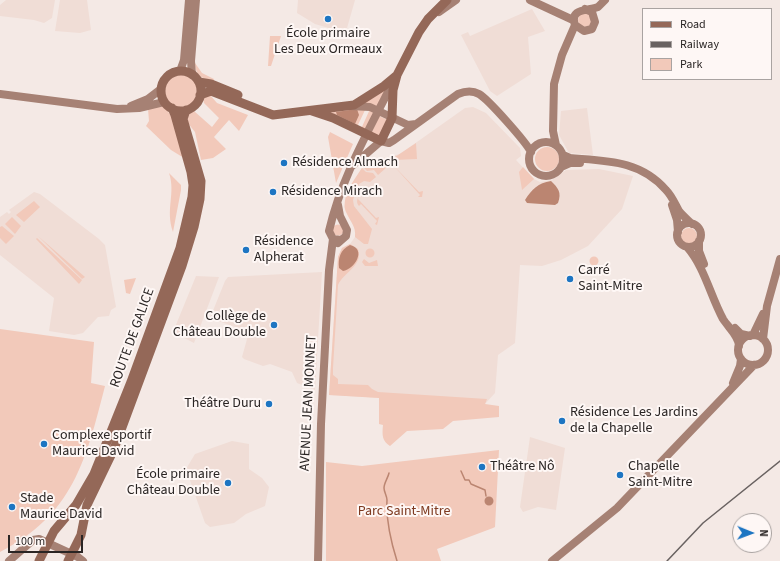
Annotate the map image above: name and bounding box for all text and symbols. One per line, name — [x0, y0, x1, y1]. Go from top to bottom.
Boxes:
legend — [642, 8, 772, 80]
marker: École primaire Les Deux Ormeaux — [323, 14, 333, 24]
text: Road — [680, 16, 706, 33]
place label: École primaire Les Deux Ormeaux — [274, 26, 382, 58]
text: Railway — [680, 36, 719, 53]
text: Park — [680, 56, 702, 73]
place label: Résidence Almach — [292, 155, 398, 171]
marker: Résidence Almach — [279, 158, 289, 168]
place label: Résidence Mirach — [281, 184, 382, 200]
marker: Résidence Mirach — [268, 187, 278, 197]
place label: Résidence Alpherat — [254, 234, 313, 266]
marker: Résidence Alpherat — [241, 245, 251, 255]
place label: Carré Saint-Mitre — [578, 263, 642, 296]
marker: Carré Saint-Mitre — [565, 274, 575, 284]
street label: ROUTE DE GALICE — [107, 286, 159, 390]
place label: Collège de Château Double — [173, 309, 266, 342]
marker: Collège de Château Double — [269, 320, 279, 330]
street label: AVENUE JEAN MONNET — [297, 335, 321, 471]
place label: Théâtre Duru — [184, 396, 261, 412]
marker: Théâtre Duru — [264, 399, 274, 409]
place label: Résidence Les Jardins de la Chapelle — [570, 405, 698, 438]
marker: Résidence Les Jardins de la Chapelle — [557, 416, 567, 426]
place label: Complexe sportif Maurice David — [52, 428, 151, 460]
marker: Complexe sportif Maurice David — [39, 439, 49, 449]
place label: Théâtre Nô — [490, 459, 555, 475]
place label: Chapelle Saint-Mitre — [628, 459, 692, 492]
marker: Théâtre Nô — [477, 462, 487, 472]
place label: École primaire Château Double — [127, 467, 220, 500]
marker: Chapelle Saint-Mitre — [615, 470, 625, 480]
marker: École primaire Château Double — [223, 478, 233, 488]
place label: Stade Maurice David — [20, 491, 102, 524]
marker: Stade Maurice David — [7, 502, 17, 512]
park label: Parc Saint-Mitre — [358, 504, 450, 520]
north arrow — [732, 513, 772, 553]
scale bar — [10, 527, 85, 553]
text: N — [756, 529, 771, 537]
text: 100 m — [15, 533, 45, 550]

